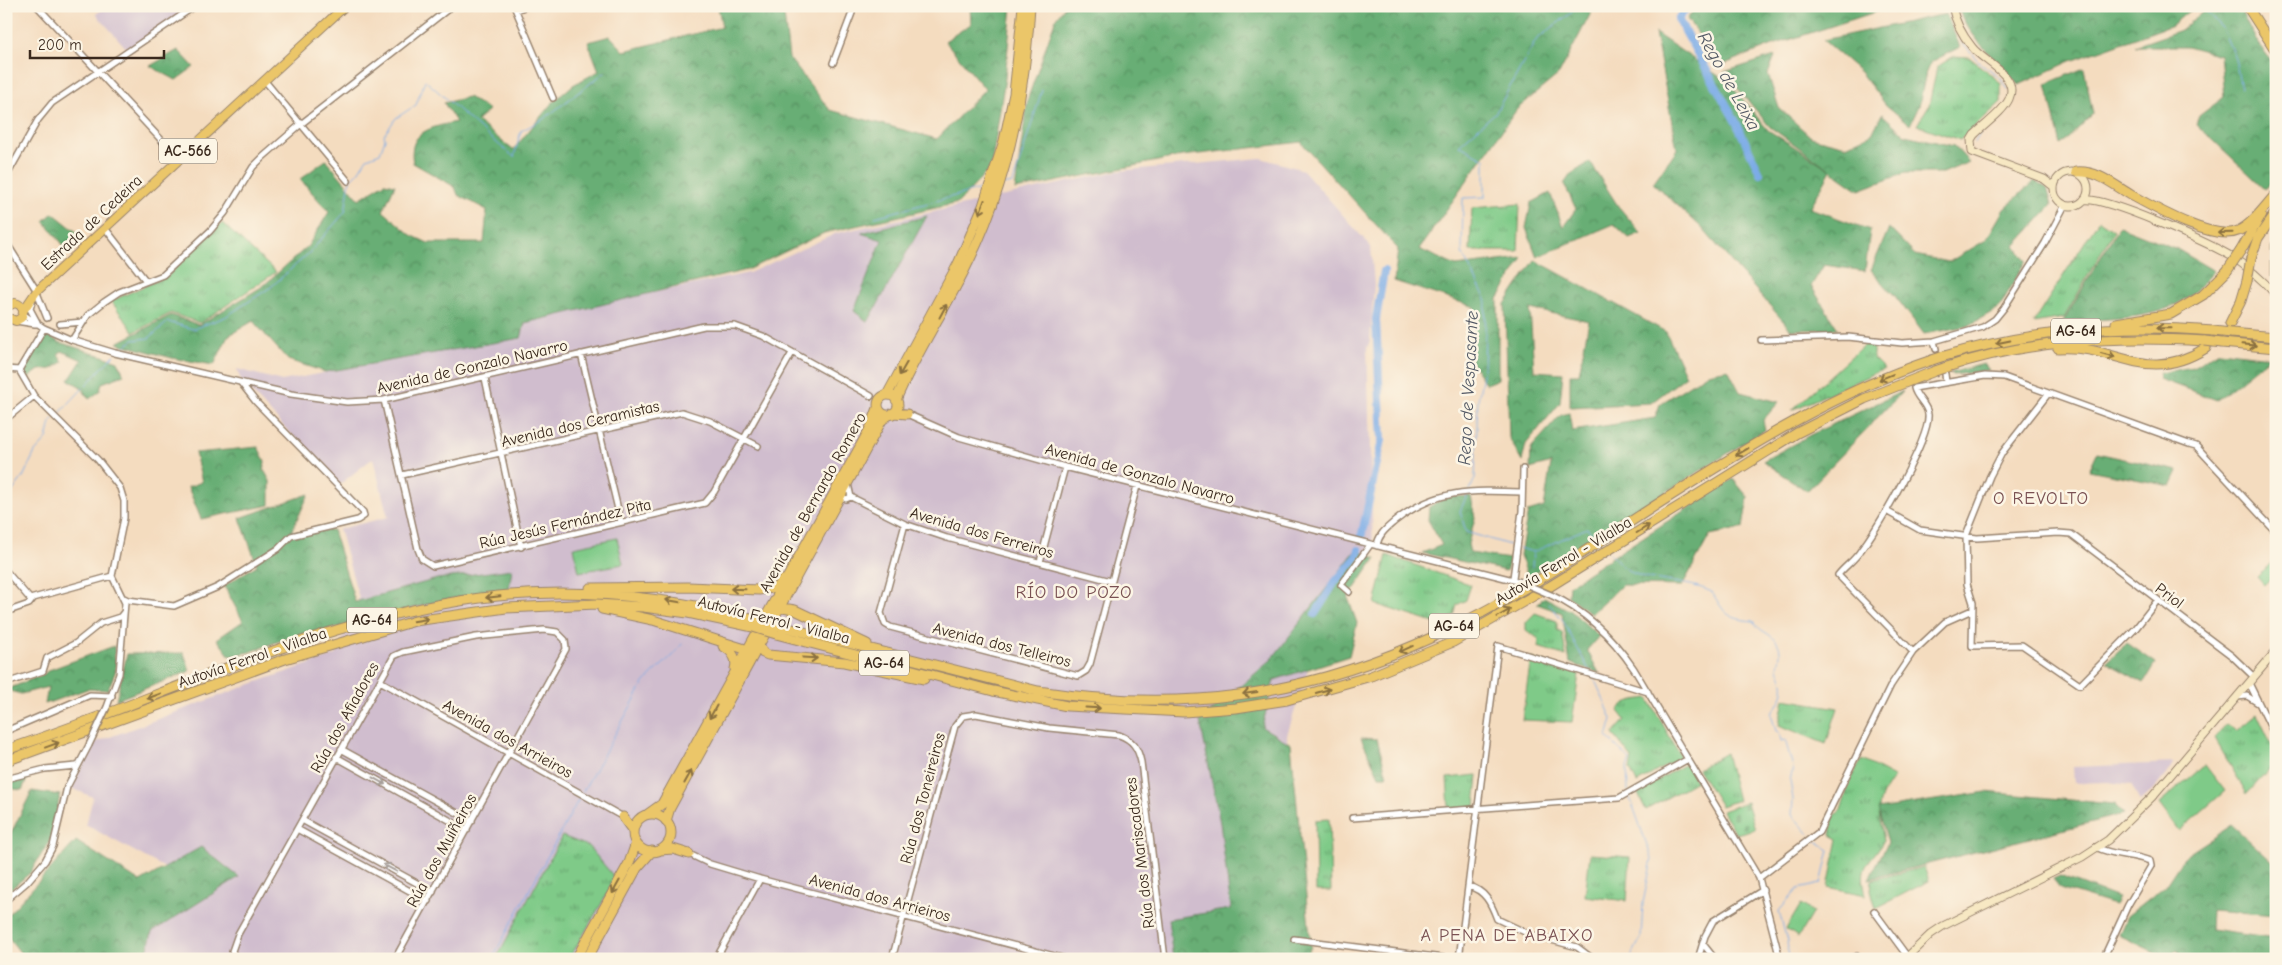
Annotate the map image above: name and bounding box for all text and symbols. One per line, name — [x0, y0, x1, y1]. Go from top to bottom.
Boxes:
scale bar — [30, 28, 164, 60]
water label: Rego de Leixa — [1693, 29, 1764, 134]
text: 200 m — [38, 36, 82, 54]
road number: AC-566 — [159, 138, 217, 164]
street label: Estrada de Cedeira — [37, 171, 146, 274]
one-way arrow — [977, 199, 986, 215]
one-way arrow — [2218, 228, 2234, 238]
one-way arrow — [938, 303, 948, 318]
water label: Rego de Vespasante — [1454, 310, 1483, 466]
road number: AG-64 — [2051, 318, 2101, 344]
one-way arrow — [2157, 323, 2173, 332]
street label: Avenida de Gonzalo Navarro — [375, 336, 569, 398]
one-way arrow — [1995, 337, 2011, 347]
one-way arrow — [2241, 340, 2257, 350]
one-way arrow — [2099, 351, 2115, 361]
one-way arrow — [897, 361, 907, 375]
one-way arrow — [1879, 372, 1894, 382]
street label: Avenida dos Ceramistas — [499, 397, 661, 451]
street label: Avenida de Bernardo Romero — [756, 409, 870, 596]
street label: Avenida de Gonzalo Navarro — [1043, 440, 1236, 508]
one-way arrow — [1735, 447, 1749, 457]
district label: O REVOLTO — [1993, 488, 2089, 509]
street label: Rúa Jesús Fernández Pita — [478, 495, 653, 553]
street label: Avenida dos Ferreiros — [908, 504, 1056, 562]
street label: Autovía Ferrol - Vilalba — [1492, 513, 1635, 609]
one-way arrow — [1636, 524, 1650, 534]
street label: Priol — [2152, 579, 2187, 612]
district label: RÍO DO POZO — [1015, 581, 1133, 603]
one-way arrow — [730, 584, 746, 593]
one-way arrow — [486, 592, 502, 602]
street label: Autovía Ferrol - Vilalba — [696, 592, 852, 648]
one-way arrow — [665, 596, 681, 606]
road number: AG-64 — [347, 608, 397, 632]
one-way arrow — [1496, 608, 1511, 618]
road number: AG-64 — [1429, 614, 1479, 638]
one-way arrow — [413, 615, 429, 625]
street label: Avenida dos Telleiros — [931, 619, 1073, 671]
street label: Autovía Ferrol - Vilalba — [176, 624, 329, 692]
one-way arrow — [1399, 644, 1414, 654]
road number: AG-64 — [859, 650, 909, 676]
one-way arrow — [801, 654, 817, 663]
street label: Rúa dos Afiadores — [307, 659, 383, 776]
one-way arrow — [1315, 685, 1331, 695]
one-way arrow — [1243, 689, 1259, 699]
one-way arrow — [147, 692, 162, 701]
street label: Avenida dos Arrieiros — [440, 696, 576, 782]
one-way arrow — [708, 704, 718, 719]
one-way arrow — [1084, 704, 1100, 713]
street label: Rúa dos Toneireiros — [897, 731, 949, 866]
one-way arrow — [44, 740, 59, 749]
one-way arrow — [683, 770, 693, 785]
one-way arrow — [371, 776, 386, 786]
street label: Rúa dos Mariscadores — [1122, 776, 1158, 929]
street label: Rúa dos Muiñeiros — [403, 790, 481, 910]
one-way arrow — [383, 863, 398, 873]
street label: Avenida dos Arrieiros — [807, 870, 953, 926]
one-way arrow — [611, 879, 620, 894]
district label: A PENA DE ABAIXO — [1421, 925, 1593, 946]

